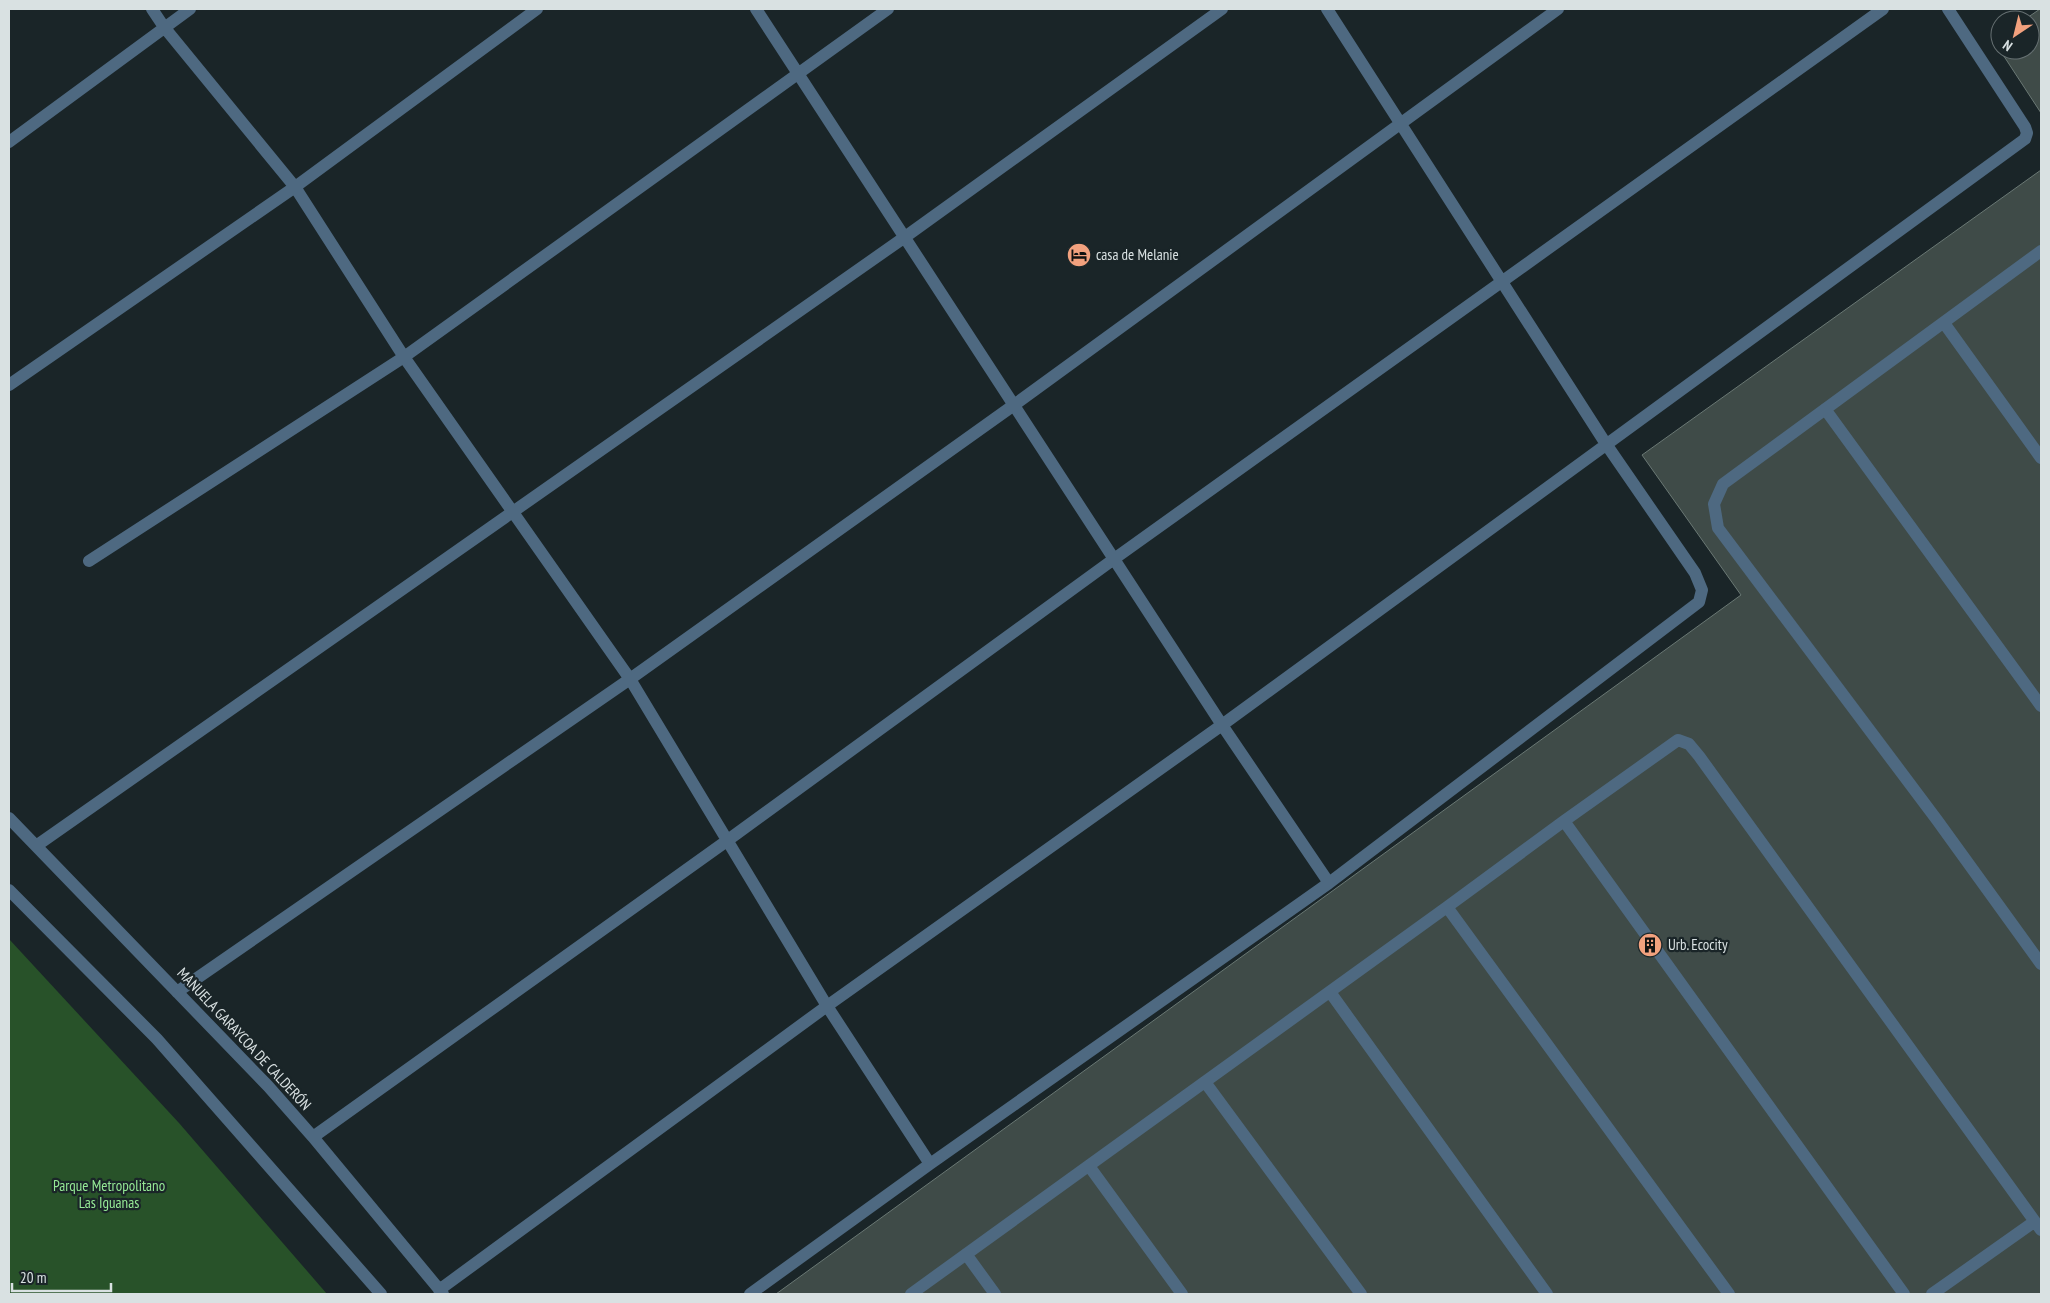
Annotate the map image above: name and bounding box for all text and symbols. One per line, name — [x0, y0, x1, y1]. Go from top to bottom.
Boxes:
north arrow — [1990, 10, 2040, 60]
text: N — [1999, 36, 2016, 55]
hotel icon: casa de Melanie — [1066, 242, 1092, 268]
place label: casa de Melanie — [1096, 245, 1179, 264]
building icon: Urb. Ecocity — [1637, 932, 1663, 958]
place label: Urb. Ecocity — [1668, 935, 1728, 954]
street label: MANUELA GARAYCOA DE CALDERÓN — [173, 963, 315, 1114]
park label: Parque Metropolitano Las Iguanas — [53, 1176, 165, 1212]
scale bar — [12, 1260, 111, 1292]
text: 20 m — [20, 1268, 46, 1287]

